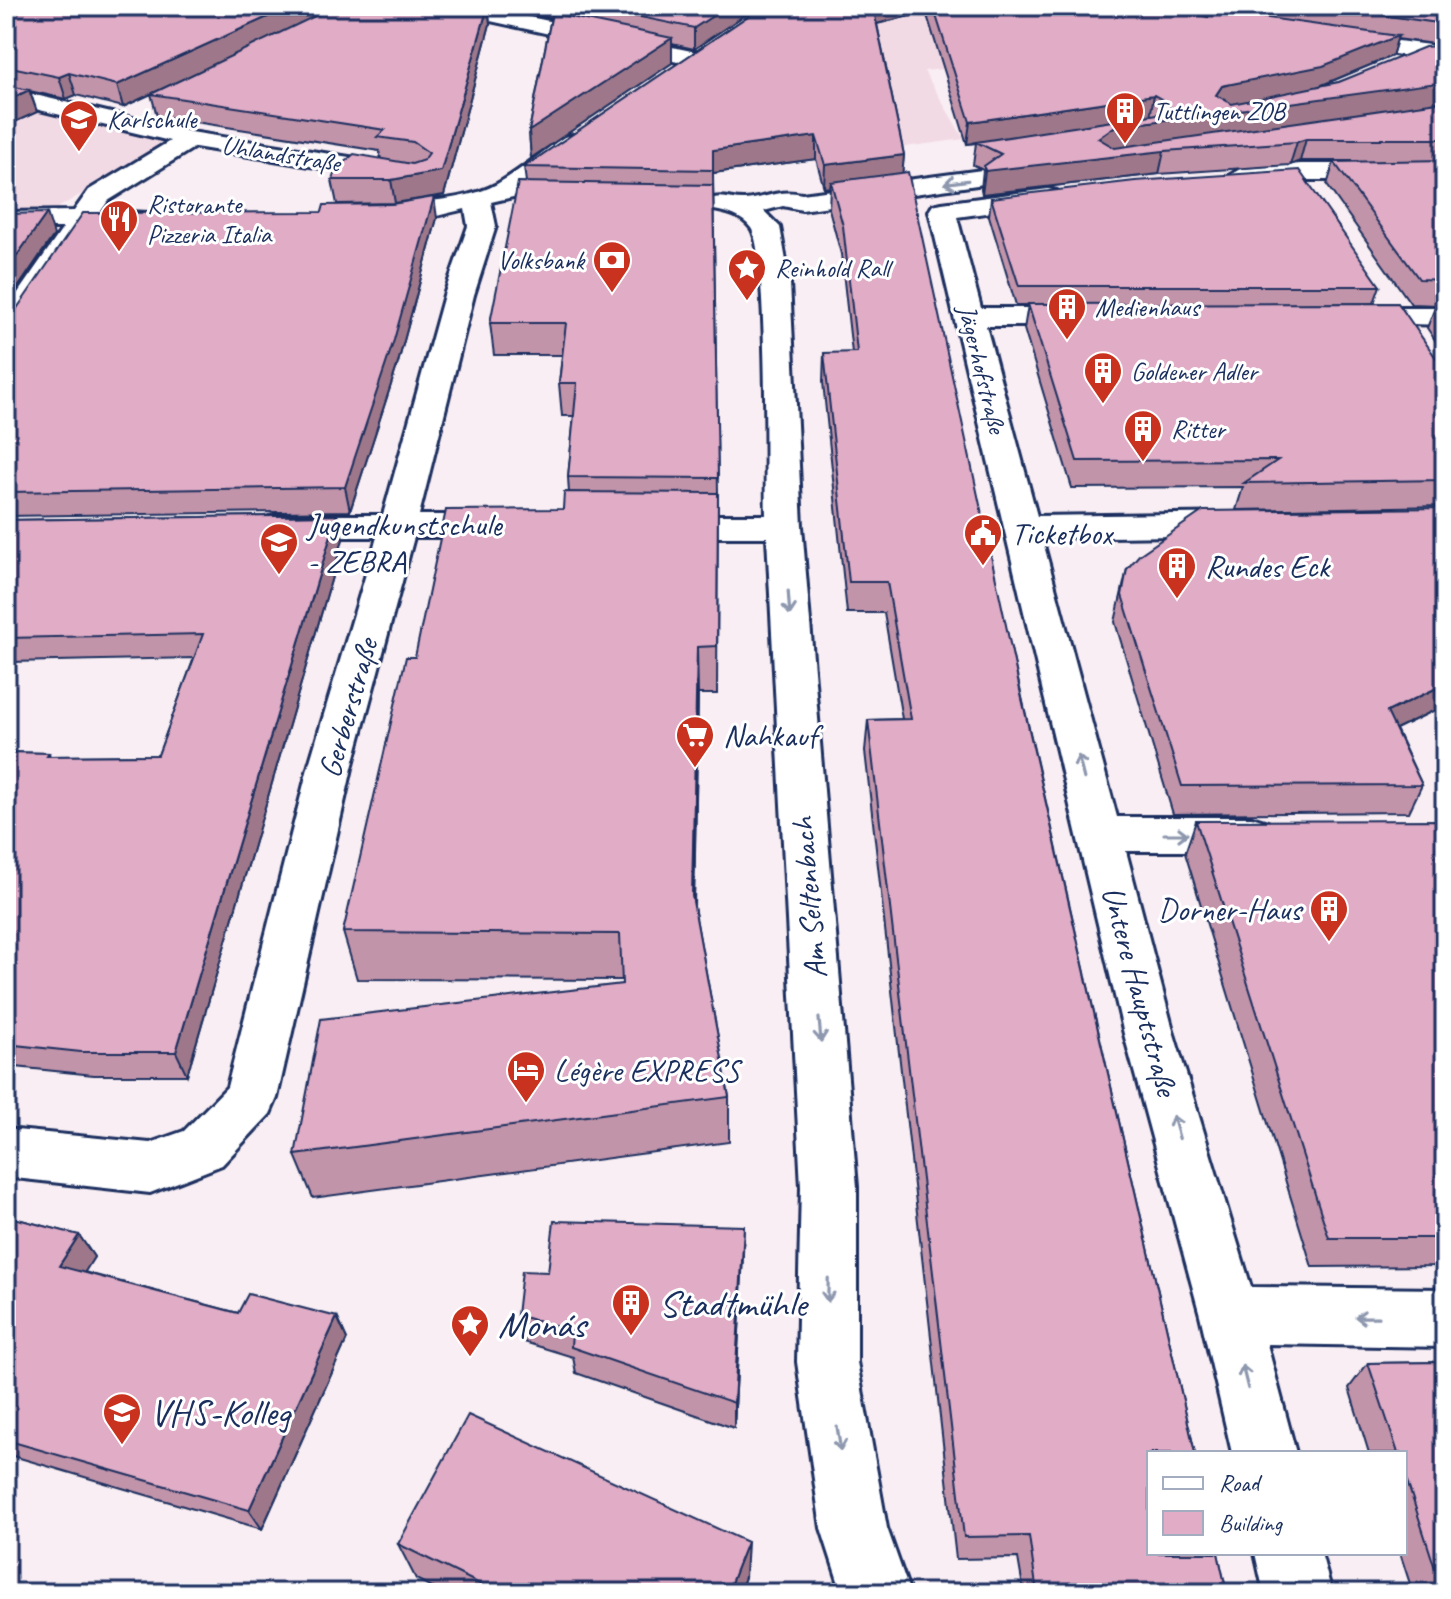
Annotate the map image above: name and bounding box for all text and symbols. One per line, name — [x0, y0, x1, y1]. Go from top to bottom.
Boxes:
building icon: Tuttlingen ZOB — [1104, 90, 1146, 145]
place label: Tuttlingen ZOB — [1153, 95, 1287, 128]
school or university icon: Karlschule — [58, 98, 100, 153]
place label: Karlschule — [107, 103, 198, 136]
street label: Uhlandstraße — [220, 128, 345, 180]
one-way arrow — [944, 175, 969, 190]
place label: Ristorante Pizzeria Italia — [147, 188, 273, 251]
restaurant icon: Ristorante Pizzeria Italia — [98, 198, 140, 253]
bank icon: Volksbank — [591, 239, 633, 294]
place label: Volksbank — [497, 244, 586, 277]
place icon: Reinhold Rall — [726, 247, 768, 302]
place label: Reinhold Rall — [775, 252, 894, 285]
building icon: Medienhaus — [1046, 286, 1088, 341]
place label: Medienhaus — [1095, 291, 1201, 324]
street label: Jägerhofstraße — [950, 299, 1014, 439]
building icon: Goldener Adler — [1082, 350, 1124, 405]
place label: Goldener Adler — [1131, 355, 1260, 388]
building icon: Ritter — [1122, 408, 1164, 463]
place label: Ritter — [1171, 413, 1227, 446]
place label: Jugendkunstschule - ZEBRA — [305, 504, 504, 582]
public building icon: Ticketbox — [962, 512, 1004, 567]
place label: Ticketbox — [1011, 513, 1115, 554]
school or university icon: Jugendkunstschule - ZEBRA — [258, 521, 300, 576]
building icon: Rundes Eck — [1156, 545, 1198, 600]
place label: Rundes Eck — [1205, 546, 1331, 587]
one-way arrow — [782, 589, 797, 616]
street label: Gerberstraße — [309, 631, 388, 782]
supermarket icon: Nahkauf — [674, 714, 716, 769]
place label: Nahkauf — [723, 715, 824, 756]
one-way arrow — [1073, 755, 1088, 780]
street label: Am Seltenbach — [781, 814, 836, 980]
one-way arrow — [1162, 826, 1189, 842]
street label: Untere Hauptstraße — [1092, 882, 1188, 1103]
building icon: Dorner-Haus — [1308, 888, 1350, 943]
place label: Dorner-Haus — [1158, 889, 1304, 930]
one-way arrow — [813, 1016, 828, 1043]
hotel icon: Légère EXPRESS — [505, 1049, 547, 1104]
place label: Légère EXPRESS — [554, 1050, 744, 1091]
one-way arrow — [1168, 1114, 1183, 1140]
one-way arrow — [820, 1276, 835, 1303]
place label: Stadtmühle — [659, 1280, 809, 1327]
building icon: Stadtmühle — [610, 1282, 652, 1337]
place label: Monás — [498, 1301, 589, 1348]
place icon: Monás — [449, 1303, 491, 1358]
one-way arrow — [1354, 1309, 1381, 1325]
one-way arrow — [1237, 1365, 1252, 1391]
place label: VHS-Kolleg — [150, 1389, 293, 1436]
school or university icon: VHS-Kolleg — [101, 1391, 143, 1446]
one-way arrow — [833, 1426, 848, 1451]
legend — [1147, 1451, 1407, 1555]
text: Road — [1219, 1468, 1263, 1498]
text: Building — [1219, 1508, 1284, 1538]

